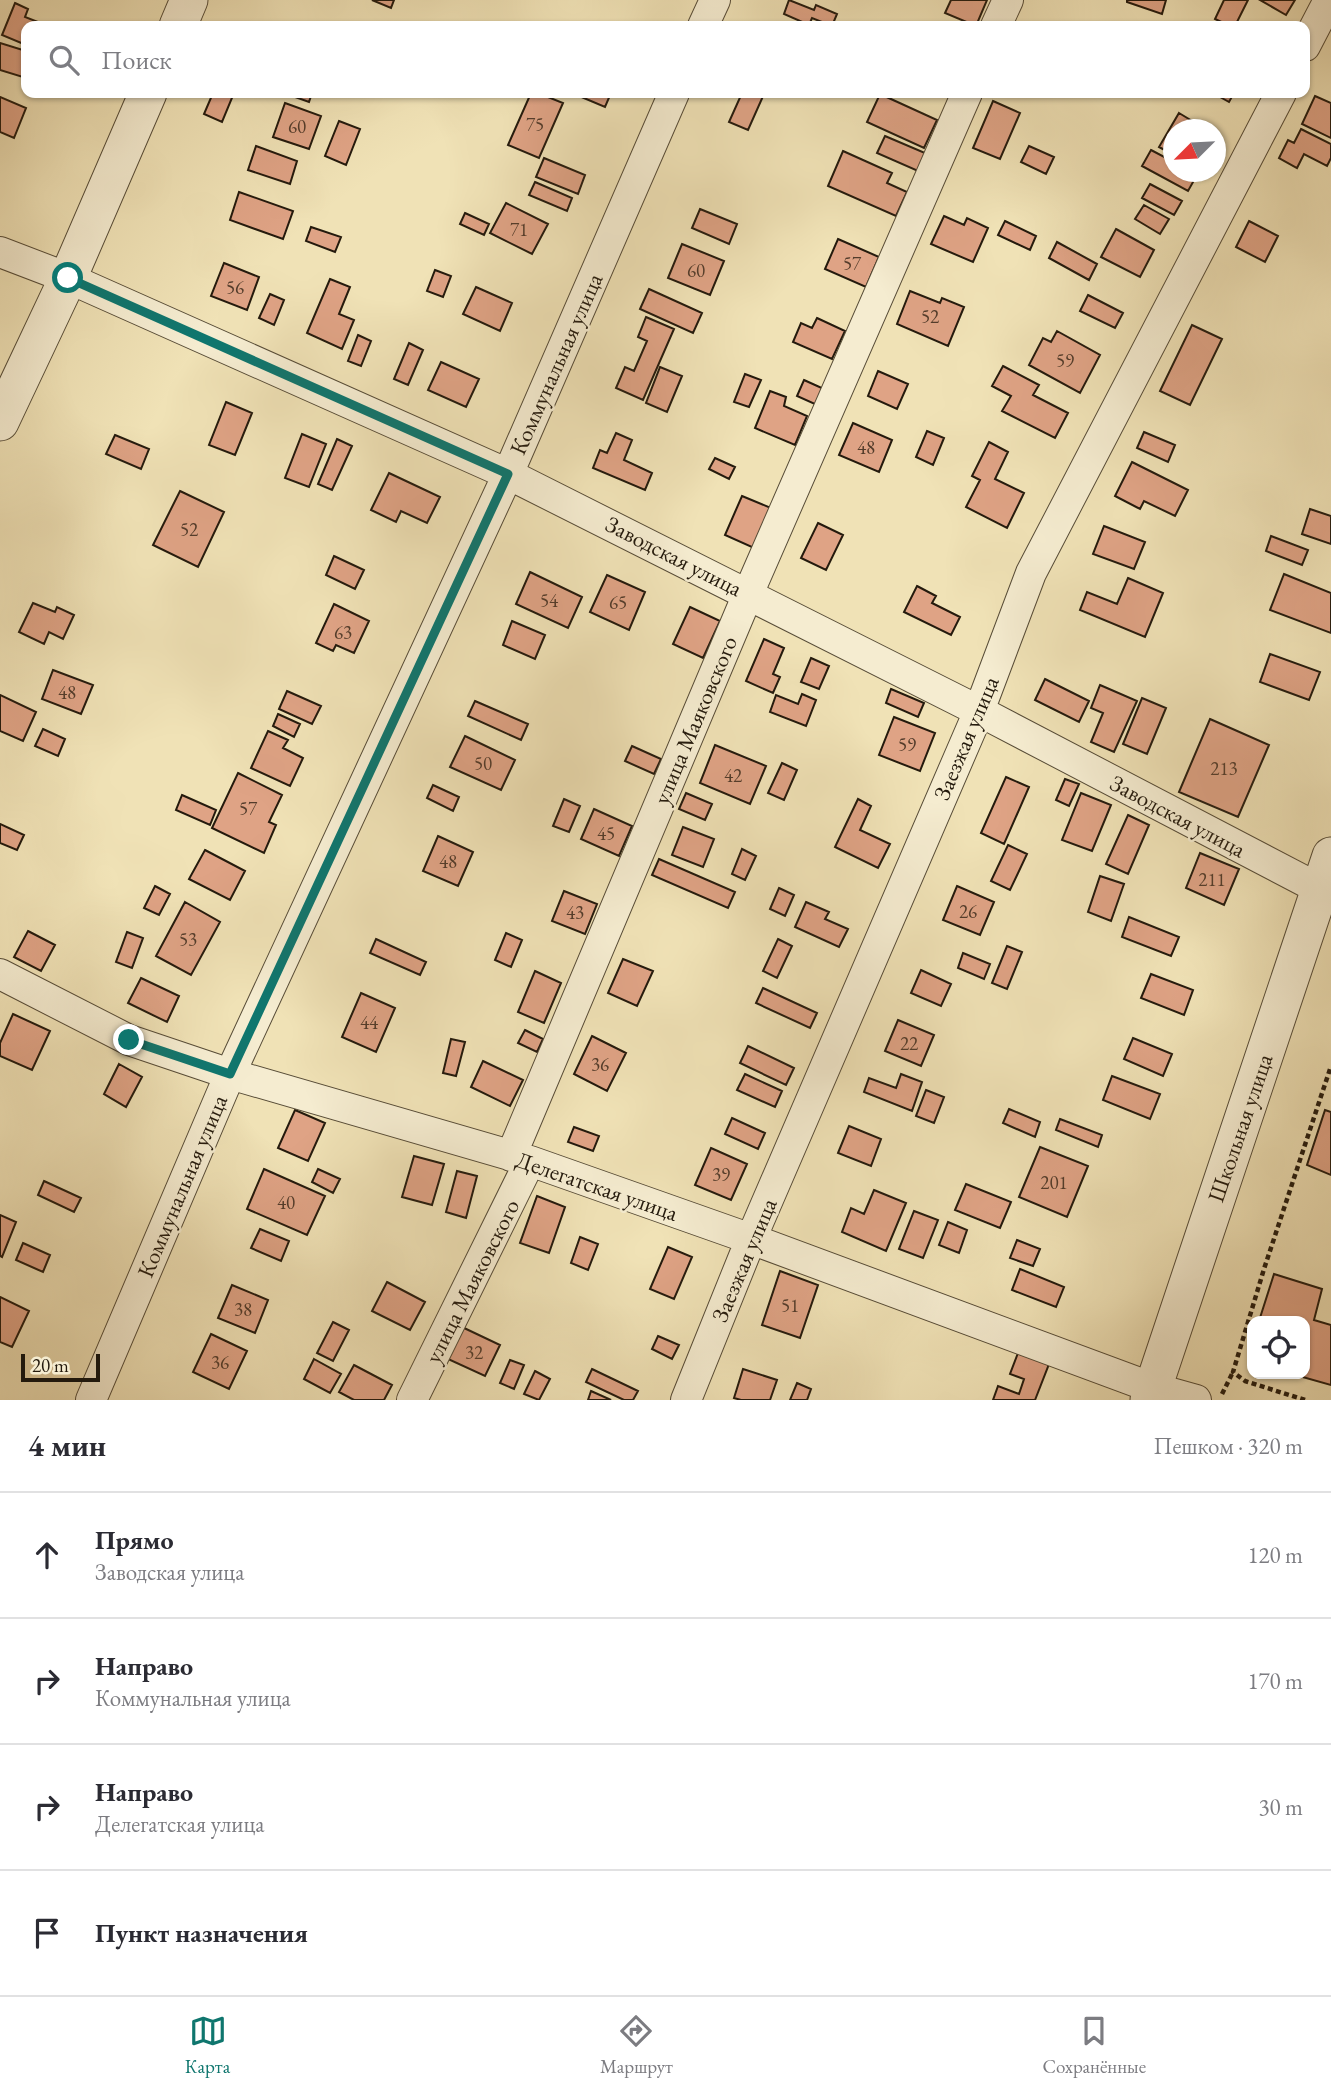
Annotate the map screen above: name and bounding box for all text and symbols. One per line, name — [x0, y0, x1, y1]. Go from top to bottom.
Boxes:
search box — [21, 21, 1310, 98]
icon: search — [45, 41, 83, 79]
text: Поиск — [101, 43, 172, 77]
house number: 75 — [526, 112, 544, 137]
house number: 60 — [288, 114, 306, 139]
north arrow — [1163, 119, 1226, 182]
house number: 71 — [510, 217, 528, 242]
house number: 57 — [843, 251, 862, 276]
house number: 60 — [687, 258, 705, 283]
route start — [52, 262, 83, 293]
street label: Коммунальная улица — [503, 268, 610, 459]
house number: 56 — [226, 275, 244, 300]
house number: 52 — [921, 304, 939, 329]
house number: 59 — [1056, 348, 1074, 373]
house number: 48 — [857, 435, 875, 460]
street label: Заводская улица — [601, 509, 748, 604]
house number: 52 — [180, 517, 198, 542]
house number: 54 — [540, 588, 559, 613]
house number: 65 — [609, 590, 627, 615]
house number: 63 — [334, 620, 352, 645]
street label: улица Маяковского — [646, 631, 744, 809]
street label: Заезжая улица — [926, 671, 1006, 804]
house number: 48 — [58, 680, 76, 705]
house number: 59 — [898, 732, 916, 757]
house number: 50 — [474, 751, 492, 776]
house number: 213 — [1210, 756, 1238, 781]
house number: 42 — [724, 763, 742, 788]
street label: Заводская улица — [1105, 768, 1252, 865]
house number: 57 — [239, 796, 258, 821]
house number: 45 — [597, 821, 615, 846]
house number: 48 — [439, 849, 457, 874]
house number: 211 — [1198, 867, 1226, 892]
house number: 26 — [959, 899, 977, 924]
house number: 43 — [566, 900, 584, 925]
house number: 53 — [179, 927, 197, 952]
house number: 44 — [360, 1010, 379, 1035]
route end — [113, 1024, 144, 1055]
house number: 22 — [900, 1031, 918, 1056]
street label: Школьная улица — [1201, 1049, 1280, 1206]
house number: 36 — [591, 1052, 609, 1077]
street label: Коммунальная улица — [130, 1089, 234, 1282]
street label: Делегатская улица — [512, 1144, 683, 1228]
house number: 39 — [712, 1162, 730, 1187]
house number: 201 — [1040, 1170, 1068, 1195]
house number: 40 — [277, 1190, 295, 1215]
street label: Заезжая улица — [704, 1193, 784, 1326]
street label: улица Маяковского — [418, 1194, 526, 1368]
house number: 51 — [781, 1293, 799, 1318]
house number: 38 — [234, 1297, 252, 1322]
map controls — [1247, 1316, 1310, 1379]
button: locate — [1247, 1316, 1310, 1379]
house number: 32 — [465, 1340, 483, 1365]
house number: 36 — [211, 1350, 229, 1375]
scale bar — [21, 1351, 100, 1383]
text: 20 m — [32, 1353, 69, 1378]
text: 4 мин — [28, 1426, 106, 1465]
text: Пешком · 320 m — [1154, 1431, 1303, 1461]
text: Прямо — [95, 1523, 174, 1557]
icon: ahead — [28, 1536, 66, 1574]
text: 120 m — [1247, 1540, 1303, 1570]
text: Заводская улица — [95, 1557, 244, 1587]
text: Направо — [95, 1649, 193, 1683]
icon: right — [28, 1662, 66, 1700]
text: 170 m — [1247, 1666, 1303, 1696]
text: Коммунальная улица — [95, 1683, 291, 1713]
text: Направо — [95, 1775, 193, 1809]
icon: right — [28, 1788, 66, 1826]
text: 30 m — [1258, 1792, 1303, 1822]
text: Делегатская улица — [95, 1809, 264, 1839]
icon: arrive — [28, 1914, 66, 1952]
text: Пункт назначения — [95, 1916, 308, 1950]
tab: Карта — [185, 2012, 230, 2079]
tab: Маршрут — [600, 2012, 673, 2079]
tab: Сохранённые — [1043, 2012, 1146, 2079]

